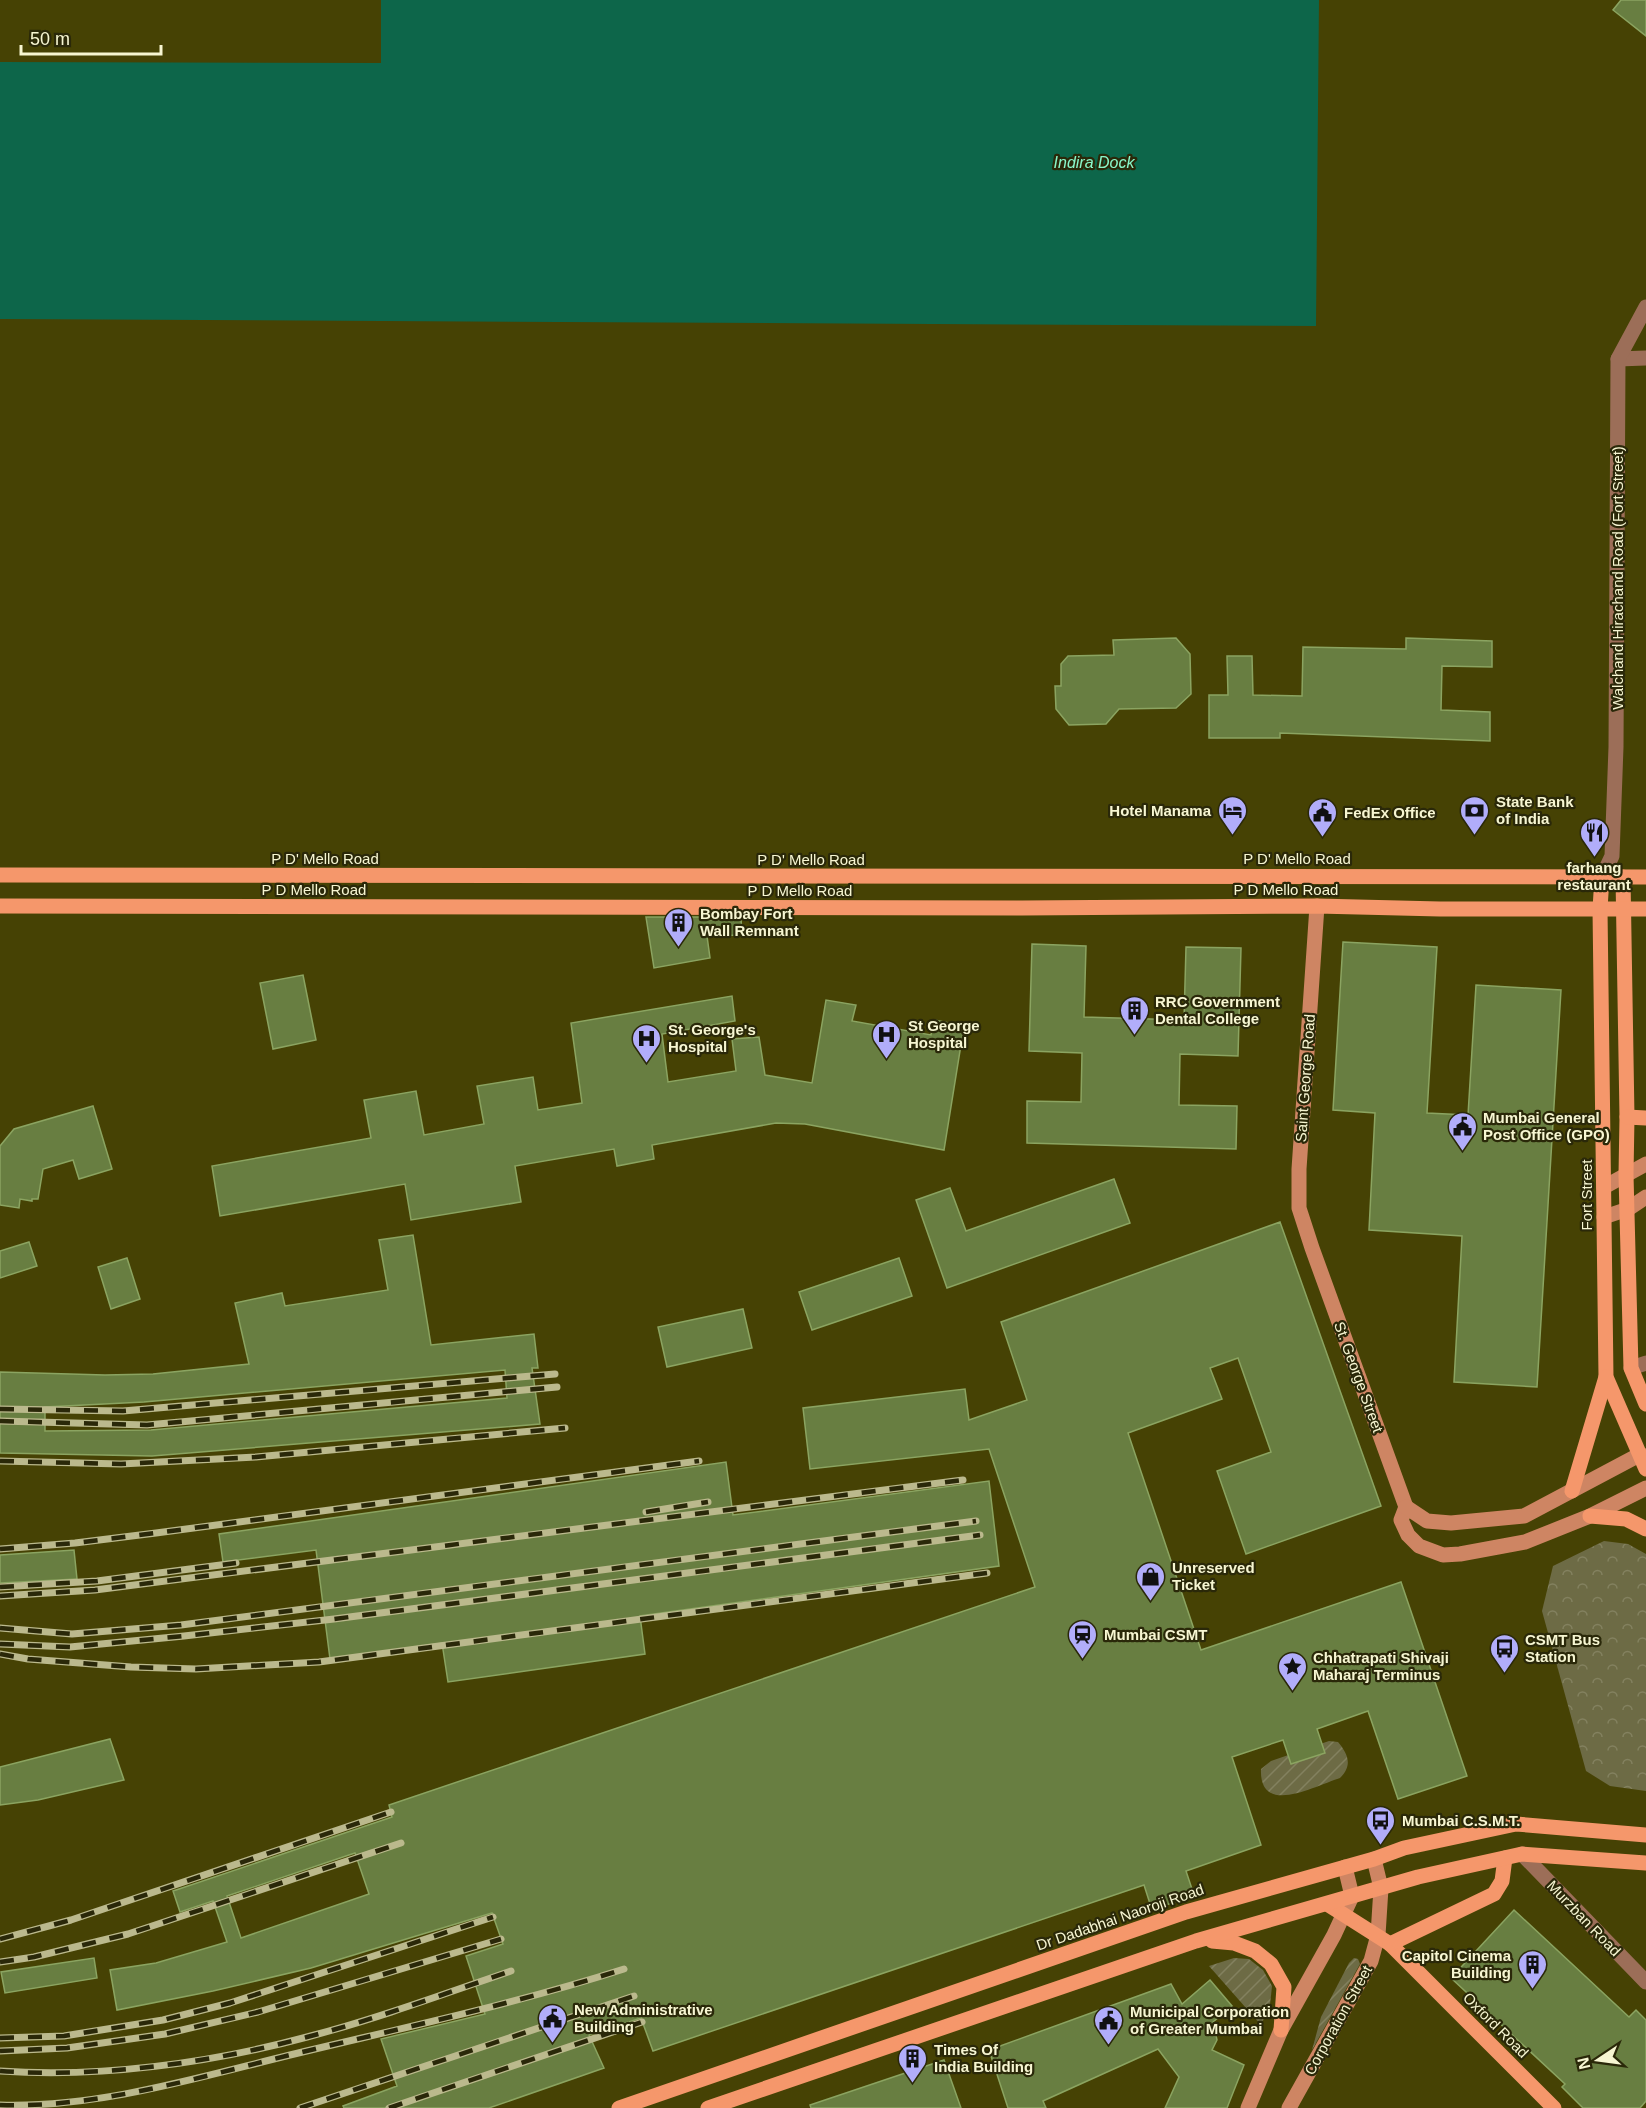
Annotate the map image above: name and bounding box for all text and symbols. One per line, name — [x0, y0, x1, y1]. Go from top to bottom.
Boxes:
scale bar — [21, 18, 160, 56]
text: 50 m — [30, 29, 70, 49]
water label: Indira Dock — [1054, 154, 1135, 171]
street label: Walchand Hirachand Road (Fort Street) — [1609, 446, 1626, 710]
place label: State Bank of India — [1496, 793, 1574, 827]
hotel icon: Hotel Manama — [1216, 794, 1248, 836]
bank icon: State Bank of India — [1459, 794, 1491, 836]
public building icon: FedEx Office — [1307, 796, 1339, 838]
place label: Hotel Manama — [1109, 802, 1212, 819]
place label: FedEx Office — [1344, 804, 1436, 821]
restaurant icon: farhang restaurant — [1578, 816, 1610, 858]
street label: P D' Mello Road — [271, 850, 379, 867]
street label: P D' Mello Road — [1243, 850, 1351, 867]
street label: P D' Mello Road — [757, 851, 865, 868]
place label: farhang restaurant — [1557, 859, 1631, 893]
street label: P D Mello Road — [262, 881, 366, 898]
street label: P D Mello Road — [1234, 881, 1338, 898]
street label: P D Mello Road — [748, 882, 852, 899]
place label: Bombay Fort Wall Remnant — [700, 905, 799, 939]
building icon: Bombay Fort Wall Remnant — [663, 906, 695, 948]
place label: RRC Government Dental College — [1155, 993, 1280, 1027]
building icon: RRC Government Dental College — [1118, 994, 1150, 1036]
street label: Saint George Road — [1292, 1013, 1318, 1143]
place label: St George Hospital — [908, 1017, 980, 1051]
hospital icon: St George Hospital — [871, 1018, 903, 1060]
place label: St. George's Hospital — [668, 1021, 756, 1055]
hospital icon: St. George's Hospital — [631, 1022, 663, 1064]
place label: Mumbai General Post Office (GPO) — [1483, 1109, 1610, 1143]
public building icon: Mumbai General Post Office (GPO) — [1446, 1110, 1478, 1152]
street label: Fort Street — [1578, 1159, 1595, 1230]
street label: St. George Street — [1331, 1319, 1387, 1436]
place label: Unreserved Ticket — [1172, 1559, 1255, 1593]
shop icon: Unreserved Ticket — [1135, 1560, 1167, 1602]
station icon: Mumbai CSMT — [1067, 1618, 1099, 1660]
place label: Mumbai CSMT — [1104, 1626, 1207, 1643]
place label: CSMT Bus Station — [1525, 1631, 1600, 1665]
bus stop icon: CSMT Bus Station — [1488, 1632, 1520, 1674]
place label: Chhatrapati Shivaji Maharaj Terminus — [1313, 1649, 1449, 1683]
place icon: Chhatrapati Shivaji Maharaj Terminus — [1276, 1650, 1308, 1692]
bus stop icon: Mumbai C.S.M.T. — [1365, 1804, 1397, 1846]
place label: Mumbai C.S.M.T. — [1402, 1812, 1520, 1829]
street label: Murzban Road — [1544, 1877, 1624, 1959]
street label: Dr Dadabhai Naoroji Road — [1034, 1880, 1206, 1954]
place label: Capitol Cinema Building — [1402, 1947, 1512, 1981]
building icon: Capitol Cinema Building — [1516, 1948, 1548, 1990]
street label: Corporation Street — [1301, 1962, 1376, 2078]
street label: Oxford Road — [1460, 1989, 1532, 2061]
place label: New Administrative Building — [574, 2001, 713, 2035]
public building icon: New Administrative Building — [537, 2002, 569, 2044]
place label: Municipal Corporation of Greater Mumbai — [1130, 2003, 1289, 2037]
public building icon: Municipal Corporation of Greater Mumbai — [1093, 2004, 1125, 2046]
north arrow — [1568, 2030, 1628, 2090]
place label: Times Of India Building — [934, 2041, 1033, 2075]
building icon: Times Of India Building — [897, 2042, 929, 2084]
text: N — [1574, 2056, 1593, 2071]

